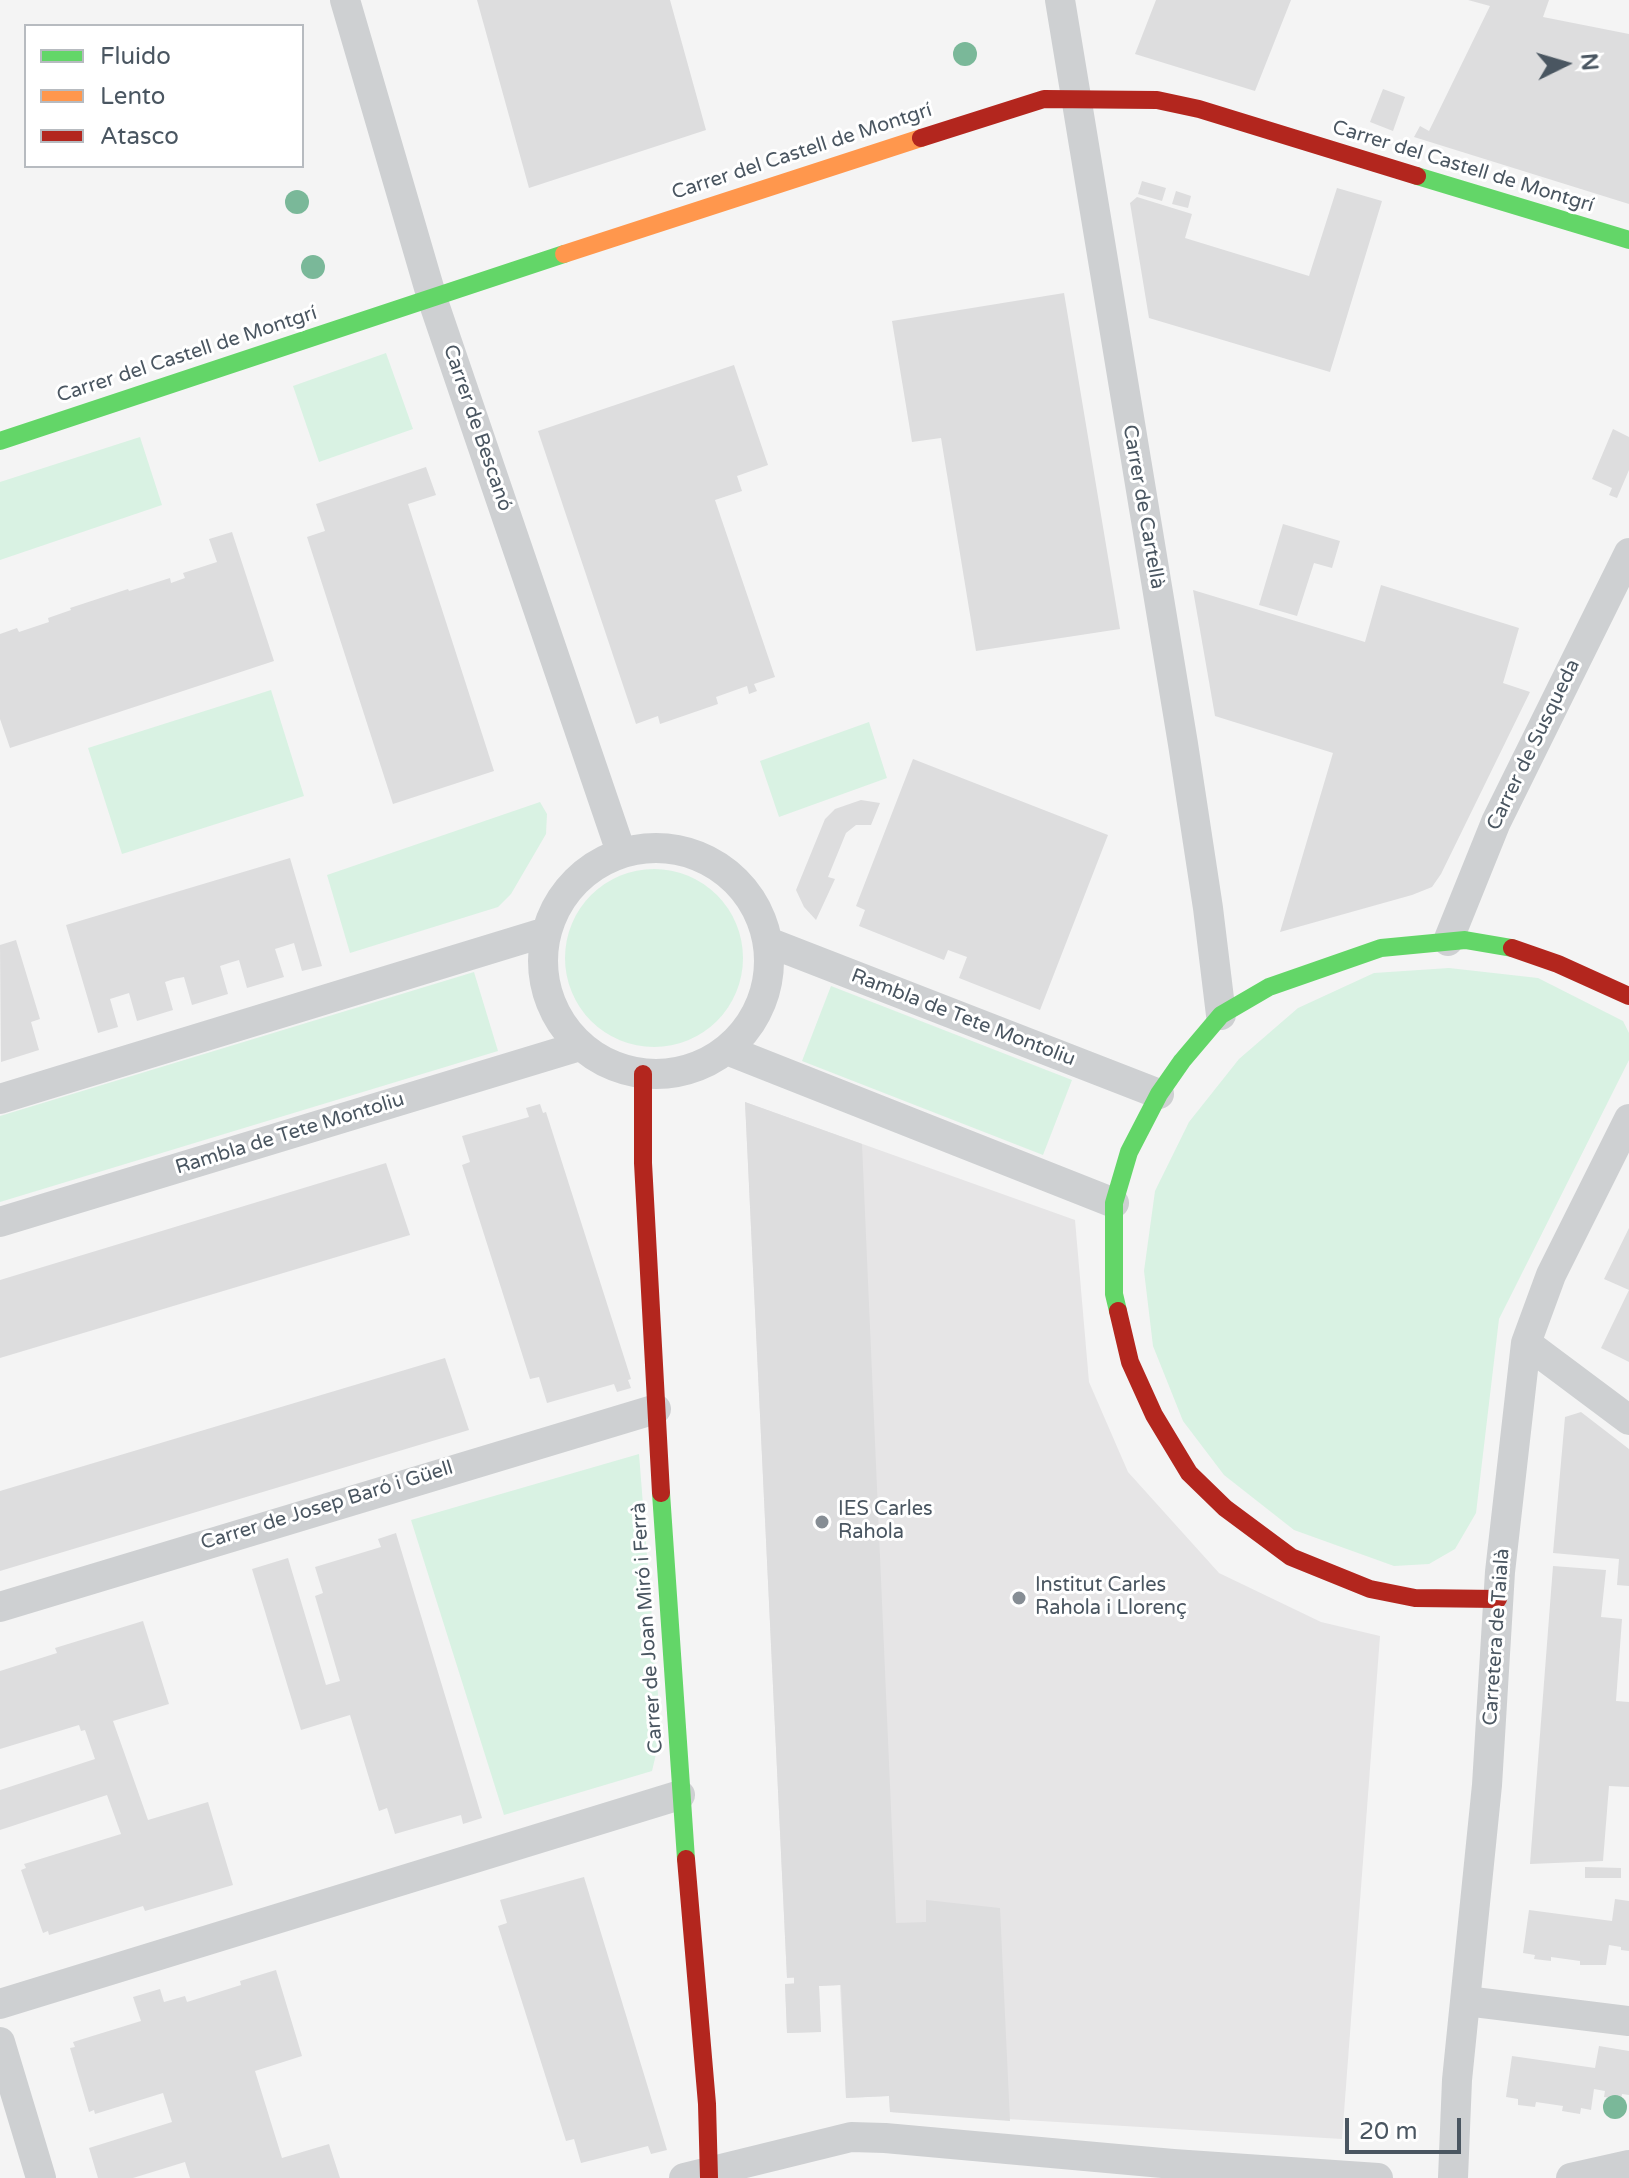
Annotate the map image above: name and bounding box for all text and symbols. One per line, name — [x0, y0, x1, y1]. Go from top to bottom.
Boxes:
legend — [24, 24, 304, 168]
north arrow — [1525, 24, 1605, 104]
text: Fluido — [100, 42, 171, 71]
text: N — [1575, 52, 1603, 72]
text: Lento — [100, 82, 165, 111]
street label: Carrer del Castell de Montgrí — [669, 99, 935, 205]
street label: Carrer del Castell de Montgrí — [1329, 116, 1597, 218]
text: Atasco — [100, 122, 179, 151]
street label: Carrer del Castell de Montgrí — [54, 302, 320, 408]
street label: Carrer de Bescanó — [437, 342, 517, 514]
street label: Carrer de Cartellà — [1117, 423, 1169, 591]
street label: Carrer de Susqueda — [1482, 656, 1586, 834]
street label: Rambla de Tete Montoliu — [848, 964, 1078, 1072]
street label: Rambla de Tete Montoliu — [173, 1088, 407, 1180]
street label: Carrer de Josep Baró i Güell — [198, 1456, 456, 1556]
place label: IES Carles Rahola — [838, 1498, 933, 1545]
street label: Carrer de Joan Miró i Ferrà — [627, 1502, 669, 1754]
marker: IES Carles Rahola — [813, 1513, 831, 1531]
street label: Carretera de Taialà — [1479, 1547, 1515, 1727]
place label: Institut Carles Rahola i Llorenç — [1035, 1574, 1187, 1621]
marker: Institut Carles Rahola i Llorenç — [1010, 1589, 1028, 1607]
scale bar — [1349, 2102, 1465, 2152]
text: 20 m — [1359, 2117, 1417, 2146]

